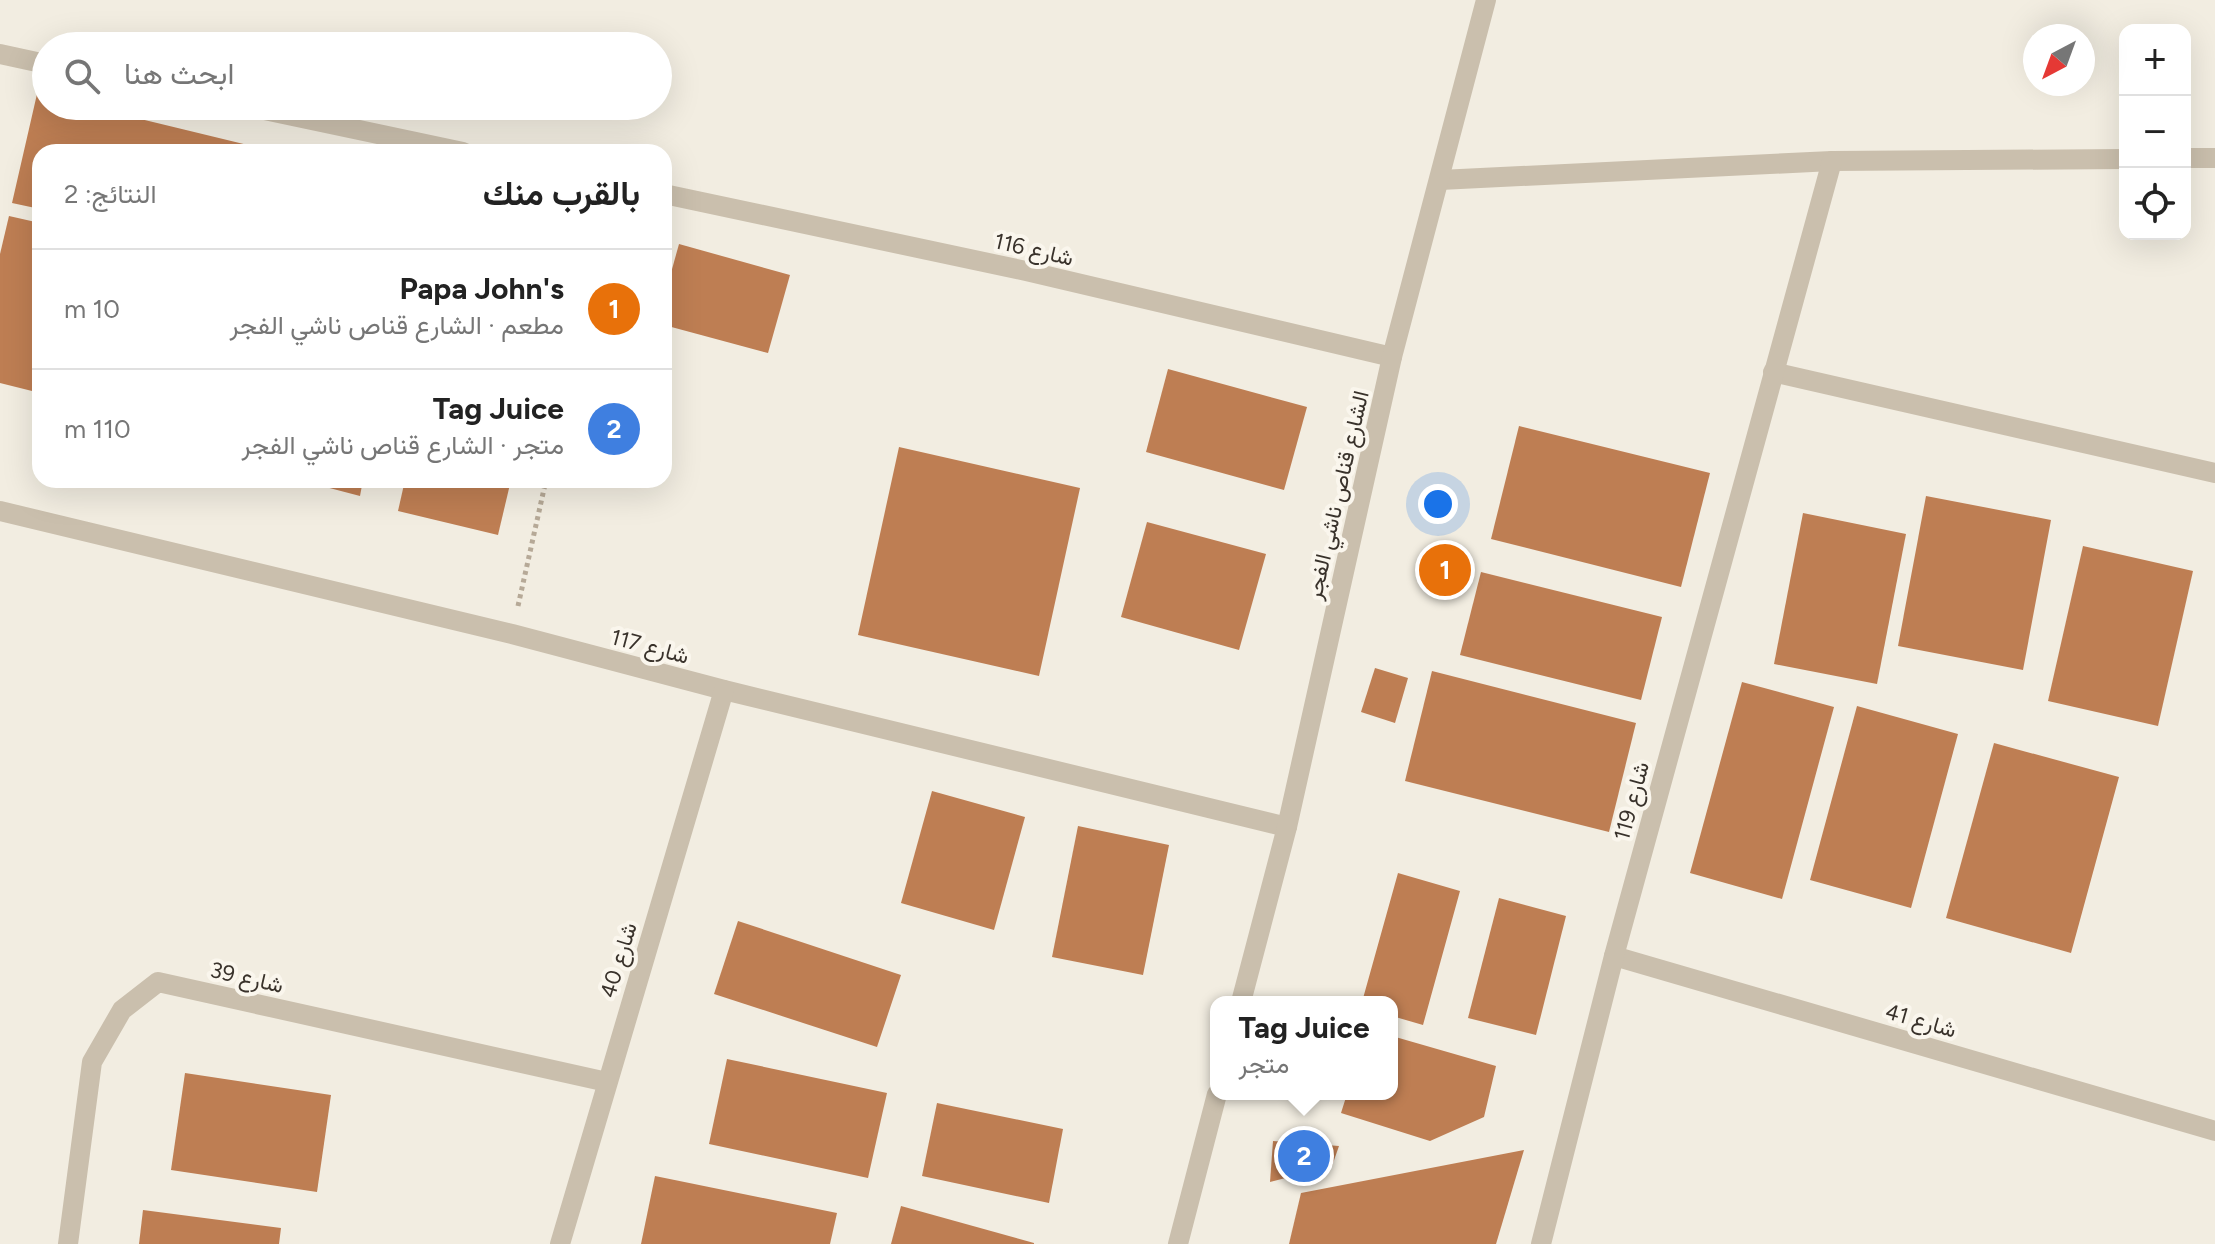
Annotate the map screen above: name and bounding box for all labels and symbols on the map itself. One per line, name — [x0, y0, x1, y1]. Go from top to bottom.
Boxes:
north arrow — [2023, 24, 2095, 96]
street label: شارع 116 — [991, 227, 1076, 273]
street label: الشارع قناص ناشي الفجر — [1300, 388, 1380, 604]
your location — [1418, 484, 1458, 524]
pin: 1 — [1419, 540, 1471, 600]
street label: شارع 117 — [608, 623, 692, 671]
street label: شارع 119 — [1608, 759, 1656, 844]
street label: شارع 40 — [594, 919, 644, 1001]
street label: شارع 39 — [208, 956, 286, 1000]
street label: شارع 41 — [1882, 998, 1959, 1044]
pin: 2 — [1278, 1126, 1330, 1186]

